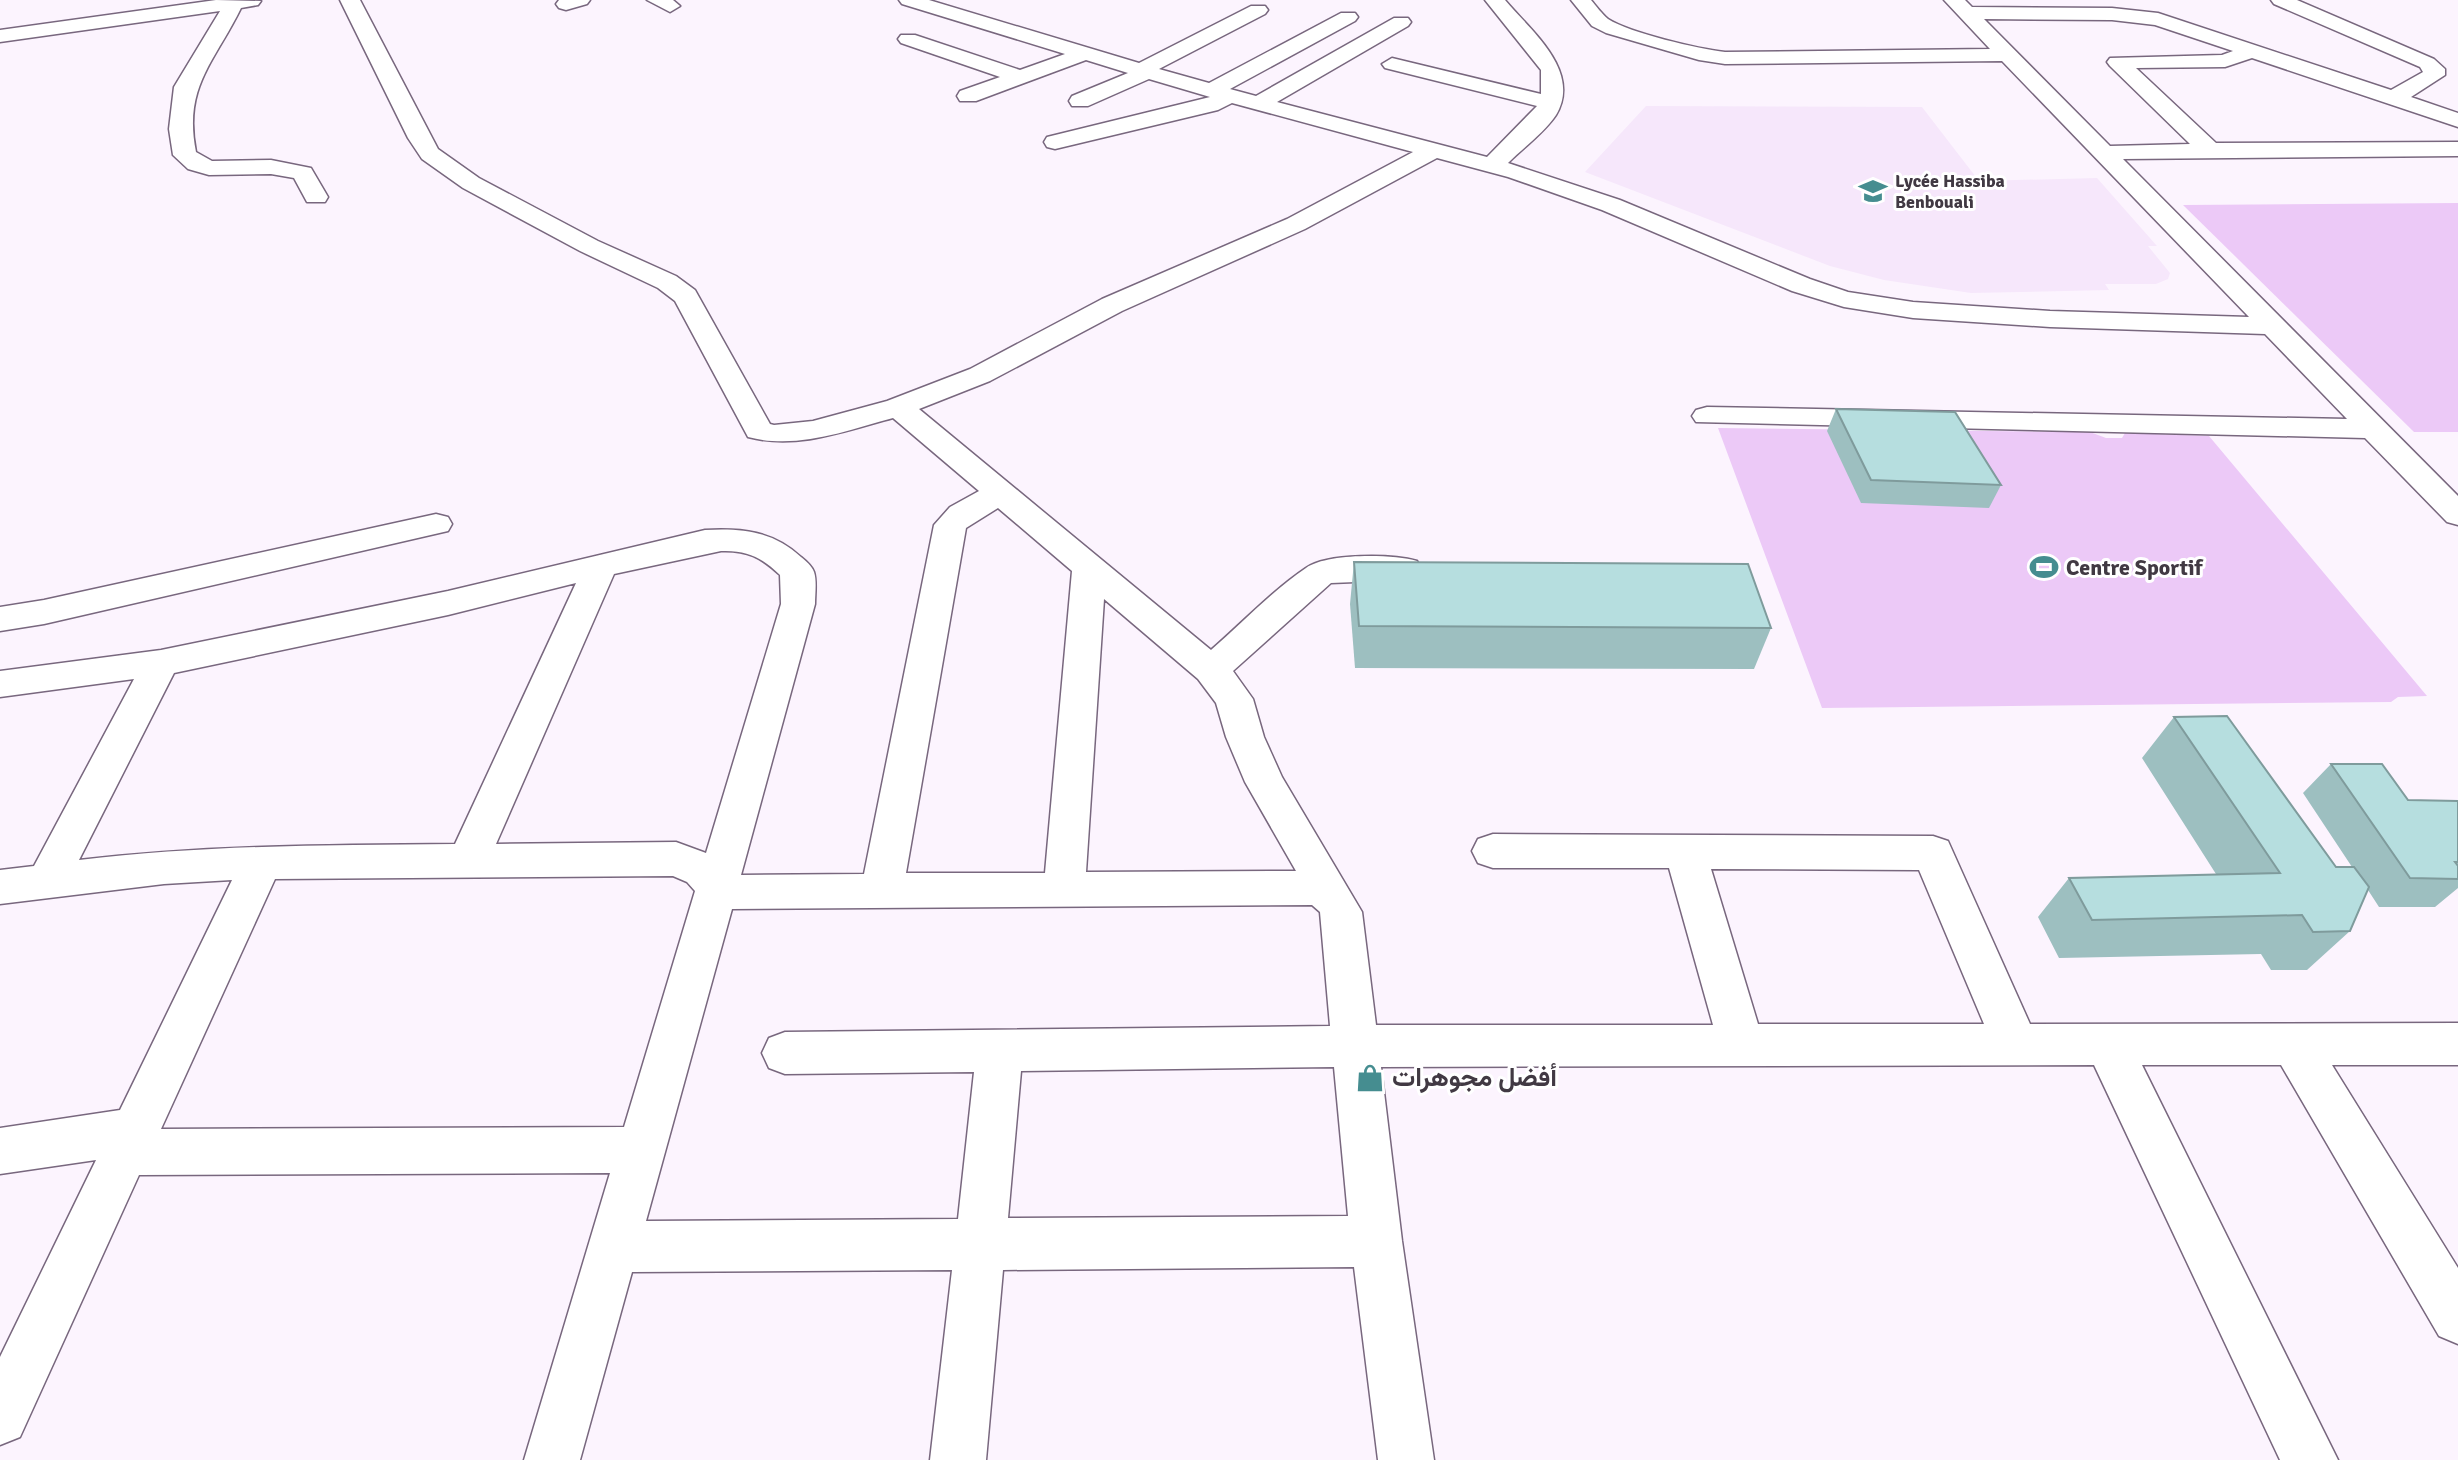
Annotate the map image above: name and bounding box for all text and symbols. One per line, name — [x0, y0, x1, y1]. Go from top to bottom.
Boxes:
place label: Lycée Hassiba Benbouali — [1895, 170, 2005, 213]
school or university icon: Lycée Hassiba Benbouali — [1858, 176, 1888, 206]
sports icon: Centre Sportif — [2029, 552, 2059, 582]
place label: Centre Sportif — [2066, 554, 2203, 581]
place label: أفضل مجوهرات — [1392, 1062, 1557, 1094]
shop icon: أفضل مجوهرات — [1355, 1063, 1385, 1093]

